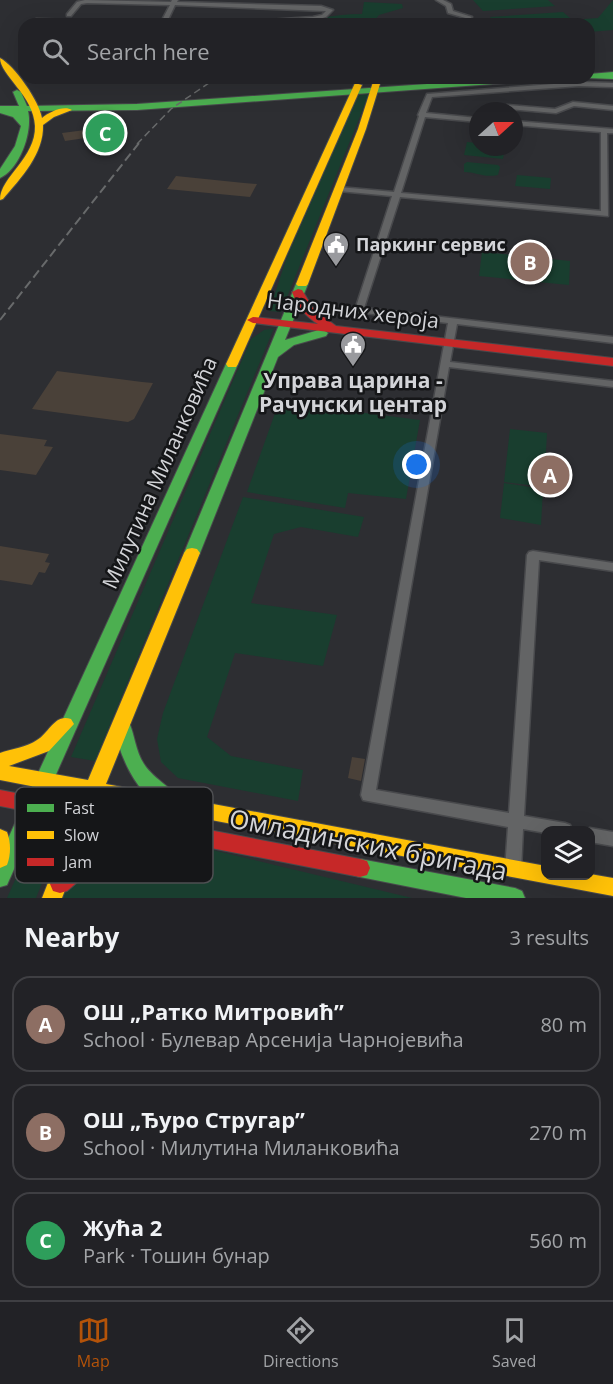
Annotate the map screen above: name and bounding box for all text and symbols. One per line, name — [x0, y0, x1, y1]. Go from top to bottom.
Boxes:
search box — [18, 18, 595, 84]
icon: search — [39, 35, 72, 68]
text: Search here — [87, 36, 210, 66]
north arrow — [469, 102, 523, 156]
pin: C — [86, 110, 124, 156]
public building icon: Паркинг сервис — [321, 230, 351, 268]
place label: Паркинг сервис — [356, 232, 506, 256]
pin: B — [510, 240, 550, 284]
street label: Народних хероја — [266, 286, 441, 334]
public building icon: Управа царина - Рачунски центар — [338, 330, 368, 368]
street label: Милутина Миланковића — [95, 352, 223, 593]
place label: Управа царина - Рачунски центар — [259, 366, 447, 418]
your location — [402, 450, 431, 479]
pin: A — [530, 452, 570, 498]
legend — [15, 787, 213, 883]
text: Fast — [64, 797, 95, 819]
street label: Омладинских бригада — [226, 799, 510, 889]
text: Slow — [64, 824, 99, 846]
map controls — [541, 826, 595, 880]
button: layers — [541, 826, 595, 880]
text: Jam — [62, 851, 92, 873]
text: Nearby — [24, 919, 119, 955]
text: 3 results — [509, 924, 589, 951]
text: ОШ „Ратко Митровић” — [83, 996, 344, 1026]
text: A — [39, 1011, 52, 1038]
text: 80 m — [540, 1011, 587, 1038]
text: School · Булевар Арсенија Чарнојевића — [83, 1026, 464, 1053]
text: ОШ „Ђуро Стругар” — [83, 1104, 305, 1134]
text: B — [39, 1119, 52, 1146]
text: 270 m — [529, 1119, 587, 1146]
text: School · Милутина Миланковића — [83, 1134, 400, 1161]
text: Жућа 2 — [83, 1212, 162, 1242]
text: C — [39, 1227, 52, 1254]
text: 560 m — [529, 1227, 587, 1254]
text: Park · Тошин бунар — [83, 1242, 270, 1269]
tab: Map — [77, 1314, 110, 1372]
tab: Directions — [263, 1314, 339, 1372]
tab: Saved — [492, 1314, 536, 1372]

